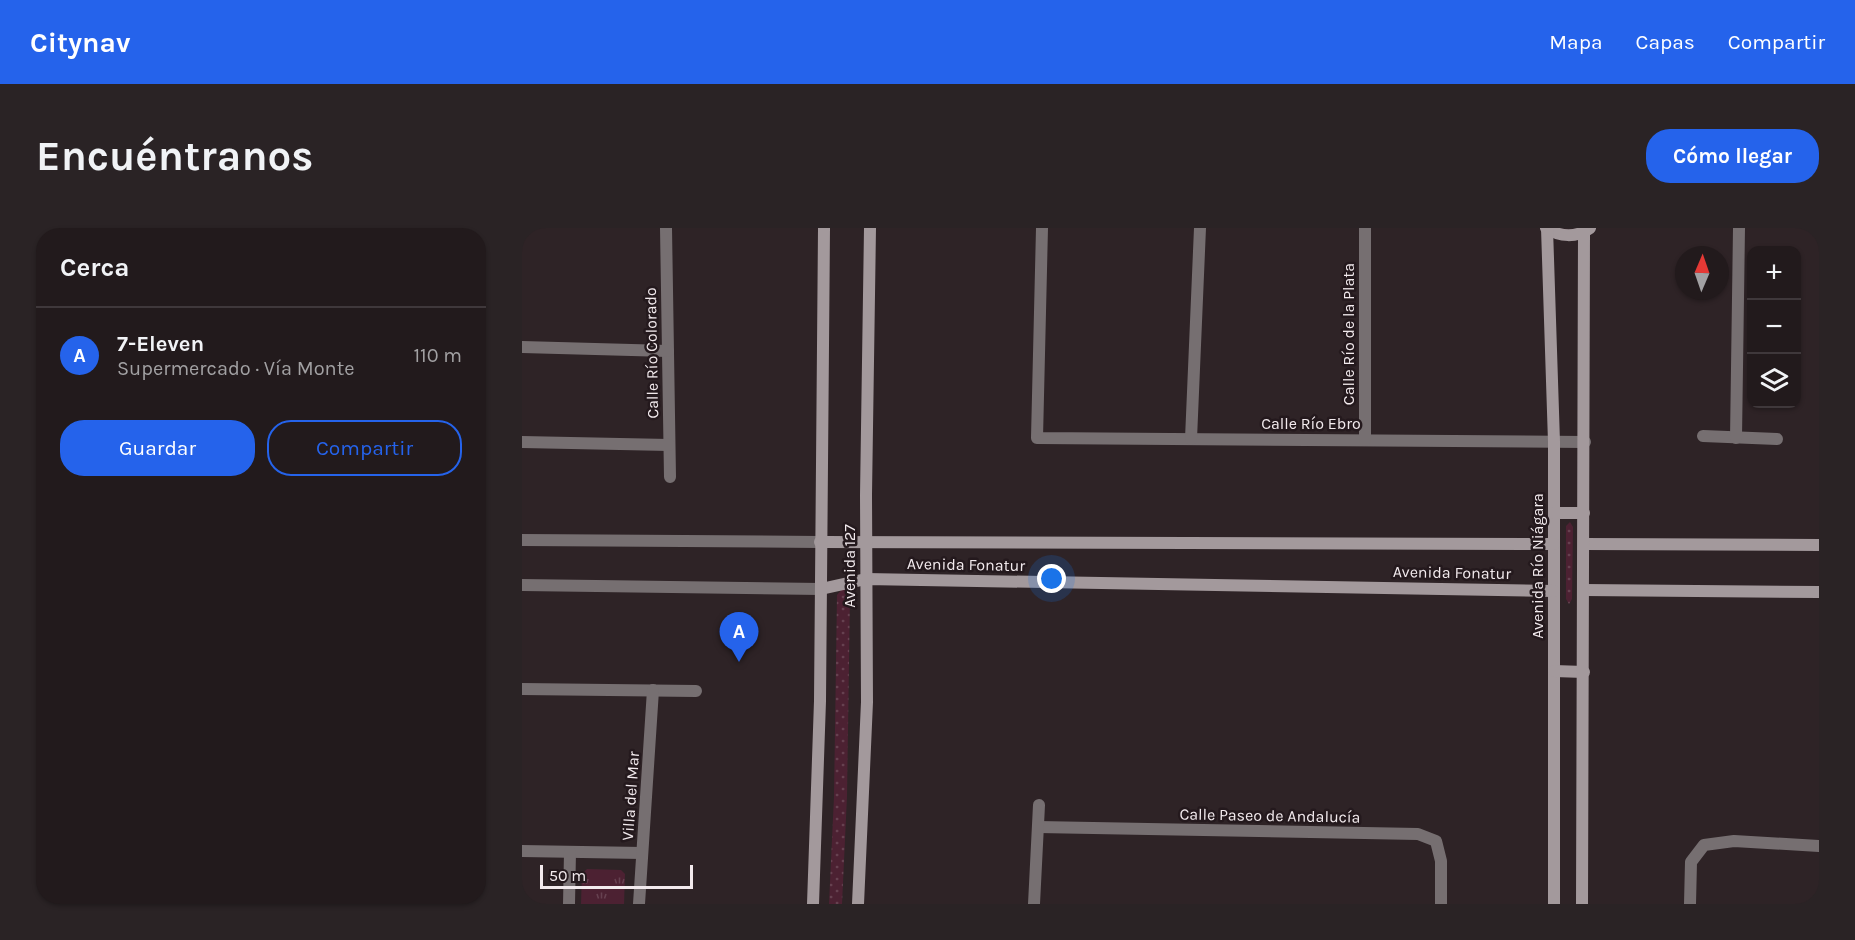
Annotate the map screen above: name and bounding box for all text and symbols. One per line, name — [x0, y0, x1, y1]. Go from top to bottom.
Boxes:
text: Citynav — [30, 26, 130, 59]
text: Mapa — [1549, 30, 1603, 54]
text: Capas — [1636, 30, 1695, 54]
text: Compartir — [1728, 30, 1825, 54]
button: Cómo llegar — [1646, 129, 1819, 183]
text: Encuéntranos — [36, 131, 314, 181]
north arrow — [1675, 246, 1729, 300]
map controls — [1747, 246, 1801, 408]
button: + — [1747, 246, 1801, 300]
text: Cerca — [60, 252, 129, 283]
street label: Calle Río de la Plata — [1339, 263, 1358, 405]
street label: Calle Río Colorado — [641, 287, 662, 419]
button: − — [1747, 300, 1801, 354]
text: 7-Eleven — [117, 331, 204, 357]
text: A — [73, 344, 86, 367]
text: 110 m — [413, 344, 462, 367]
button: layers — [1747, 354, 1801, 408]
text: Supermercado · Vía Monte — [117, 357, 354, 380]
street label: Calle Río Ebro — [1261, 414, 1361, 433]
button: Guardar — [60, 420, 255, 476]
button: Compartir — [267, 420, 462, 476]
street label: Avenida Río Niágara — [1528, 493, 1547, 639]
street label: Avenida 127 — [840, 524, 859, 608]
street label: Avenida Fonatur — [907, 554, 1025, 575]
street label: Avenida Fonatur — [1393, 562, 1511, 583]
your location — [1037, 564, 1066, 593]
pin: A — [720, 612, 758, 662]
street label: Villa del Mar — [618, 751, 643, 841]
street label: Calle Paseo de Andalucía — [1179, 804, 1361, 827]
scale bar — [540, 862, 693, 890]
text: 50 m — [549, 866, 586, 885]

